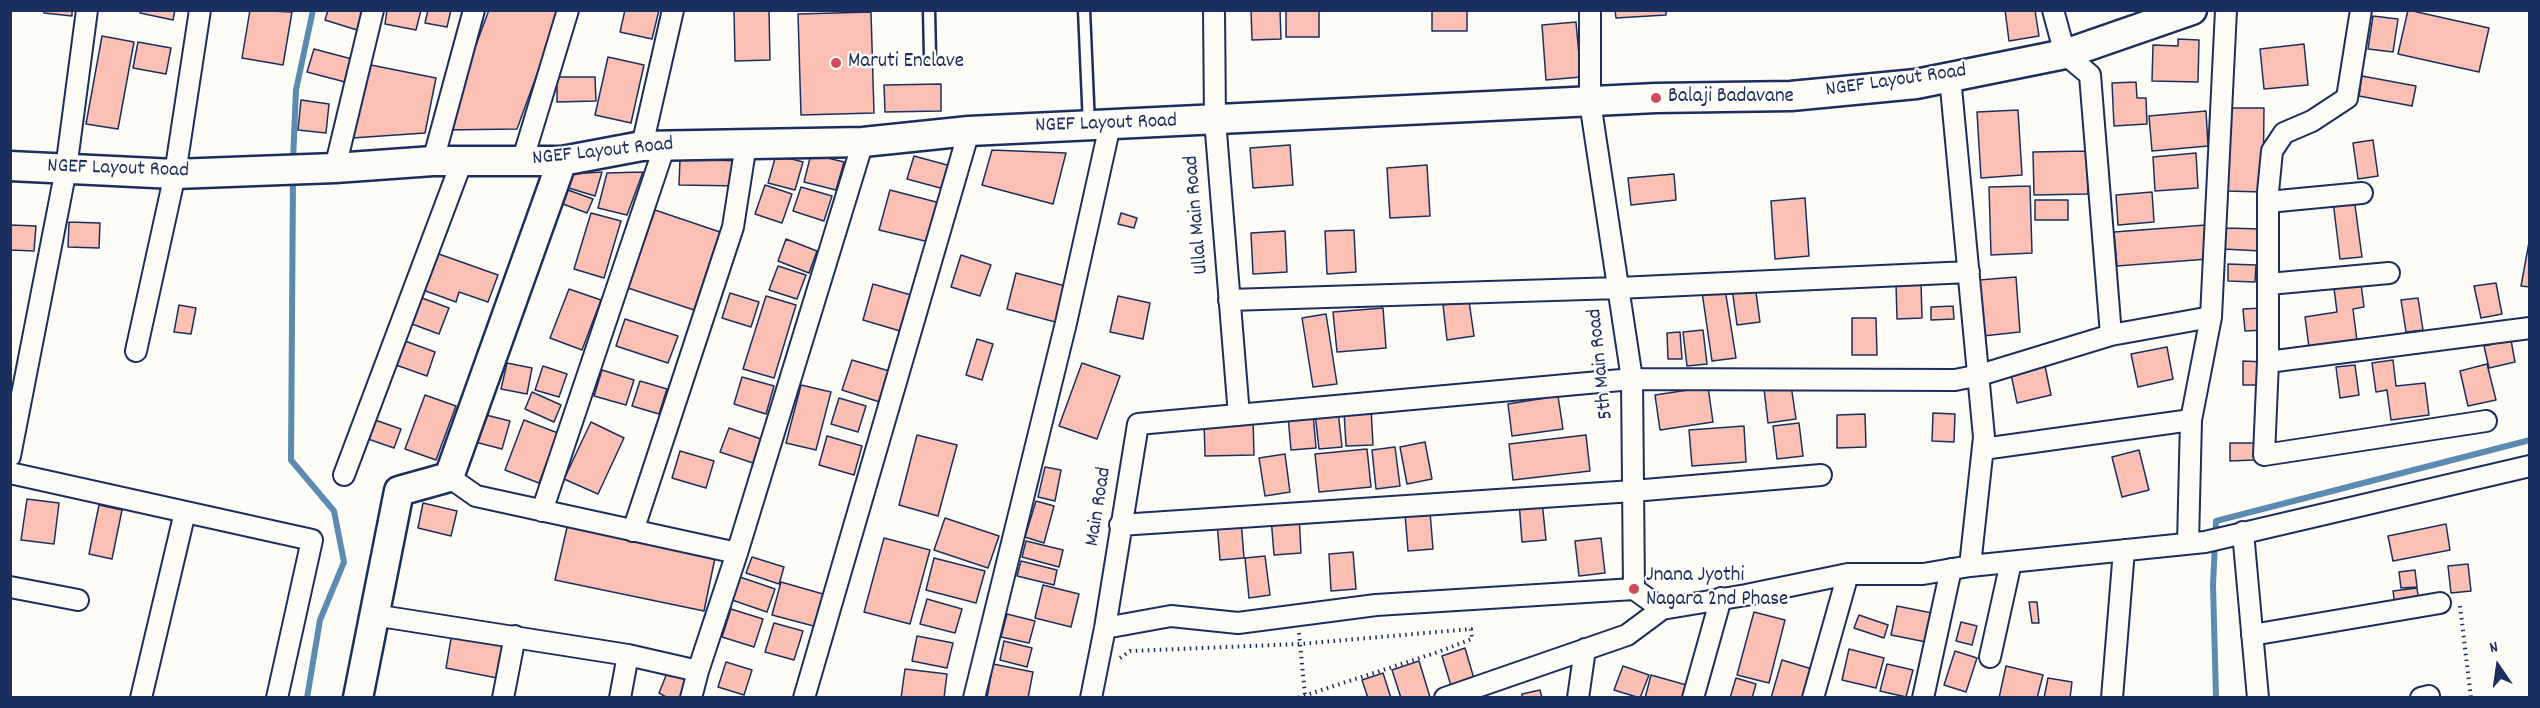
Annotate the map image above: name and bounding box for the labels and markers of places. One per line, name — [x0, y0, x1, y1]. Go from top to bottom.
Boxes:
place label: Maruti Enclave — [848, 50, 964, 76]
marker: Maruti Enclave — [829, 56, 843, 70]
place label: Balaji Badavane — [1668, 85, 1794, 111]
marker: Balaji Badavane — [1649, 91, 1663, 105]
place label: Jnana Jyothi Nagara 2nd Phase — [1646, 564, 1788, 614]
marker: Jnana Jyothi Nagara 2nd Phase — [1627, 582, 1641, 596]

